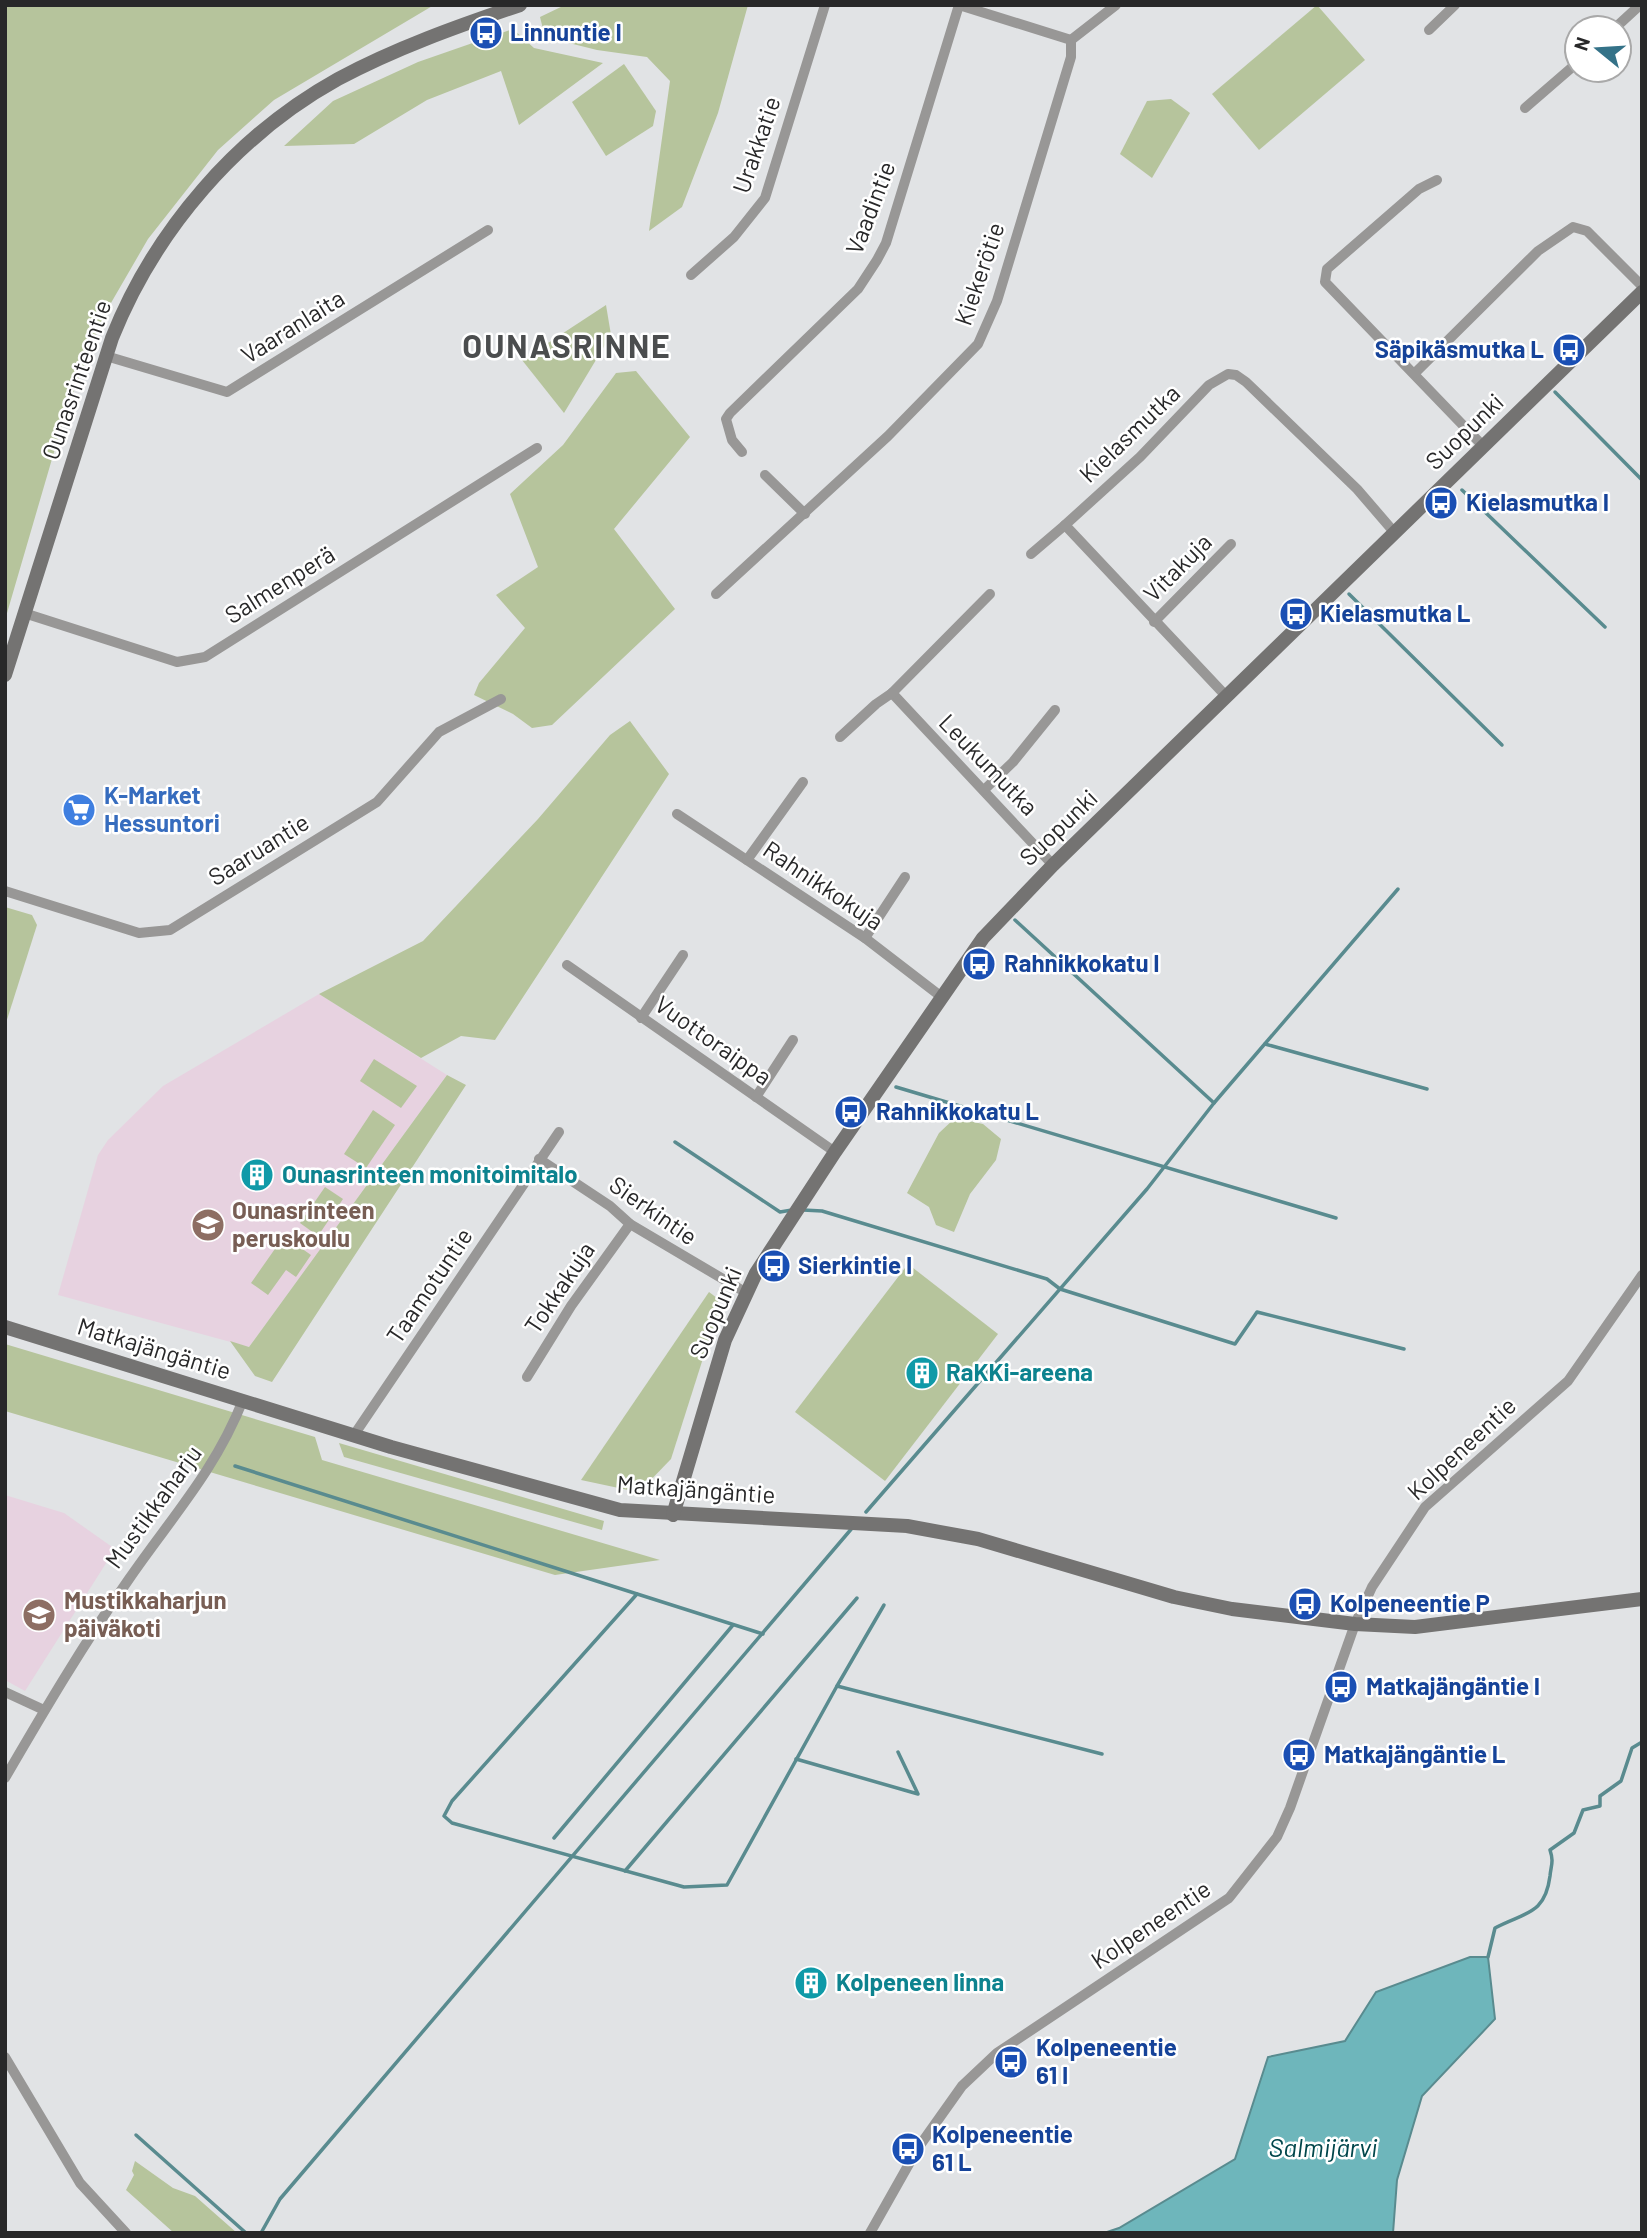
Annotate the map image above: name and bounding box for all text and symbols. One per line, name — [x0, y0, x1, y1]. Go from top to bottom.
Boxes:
bus stop icon: Linnuntie I — [467, 14, 505, 52]
north arrow — [1563, 14, 1633, 84]
place label: Linnuntie I — [510, 17, 622, 46]
text: N — [1568, 34, 1594, 53]
street label: Urakkatie — [726, 92, 786, 197]
street label: Vaadintie — [839, 157, 901, 258]
street label: Kiekerötie — [947, 218, 1010, 329]
street label: Vaaranlaita — [235, 283, 349, 369]
street label: Ounasrinteentie — [35, 296, 116, 463]
district label: OUNASRINNE — [462, 326, 672, 364]
bus stop icon: Säpikäsmutka L — [1550, 331, 1588, 369]
place label: Säpikäsmutka L — [1375, 334, 1544, 363]
street label: Kielasmutka — [1073, 378, 1185, 488]
street label: Suopunki — [1419, 387, 1509, 475]
bus stop icon: Kielasmutka I — [1422, 484, 1460, 522]
place label: Kielasmutka I — [1466, 487, 1609, 516]
street label: Vitakuja — [1137, 527, 1217, 607]
street label: Salmenperä — [219, 539, 339, 629]
bus stop icon: Kielasmutka L — [1277, 595, 1315, 633]
place label: Kielasmutka L — [1320, 598, 1471, 627]
street label: Leukumutka — [934, 707, 1045, 821]
place label: K-Market Hessuntori — [104, 780, 220, 837]
street label: Suopunki — [1013, 783, 1103, 871]
supermarket icon: K-Market Hessuntori — [60, 791, 98, 829]
street label: Saaruantie — [203, 807, 314, 891]
street label: Rahnikkokuja — [758, 834, 889, 936]
bus stop icon: Rahnikkokatu I — [960, 945, 998, 983]
place label: Rahnikkokatu I — [1004, 948, 1160, 977]
street label: Vuottoraippa — [650, 989, 778, 1091]
bus stop icon: Rahnikkokatu L — [832, 1093, 870, 1131]
place label: Rahnikkokatu L — [876, 1096, 1039, 1125]
building icon: Ounasrinteen monitoimitalo — [238, 1156, 276, 1194]
place label: Ounasrinteen monitoimitalo — [282, 1159, 578, 1188]
street label: Sierkintie — [604, 1169, 703, 1250]
place label: Ounasrinteen peruskoulu — [232, 1195, 375, 1252]
school or university icon: Ounasrinteen peruskoulu — [189, 1206, 227, 1244]
street label: Taamotuntie — [380, 1222, 478, 1348]
street label: Tokkakuja — [518, 1236, 600, 1338]
bus stop icon: Sierkintie I — [755, 1247, 793, 1285]
place label: Sierkintie I — [798, 1250, 912, 1279]
street label: Suopunki — [682, 1262, 747, 1363]
street label: Matkajängäntie — [74, 1310, 235, 1385]
building icon: RaKKi-areena — [903, 1354, 941, 1392]
place label: RaKKi-areena — [946, 1357, 1093, 1386]
street label: Kolpeneentie — [1401, 1390, 1521, 1505]
street label: Mustikkaharju — [98, 1439, 207, 1573]
street label: Matkajängäntie — [616, 1468, 776, 1509]
place label: Mustikkaharjun päiväkoti — [64, 1585, 227, 1642]
bus stop icon: Kolpeneentie P — [1286, 1585, 1324, 1623]
place label: Kolpeneentie P — [1330, 1588, 1490, 1617]
school or university icon: Mustikkaharjun päiväkoti — [20, 1596, 58, 1634]
bus stop icon: Matkajängäntie I — [1322, 1668, 1360, 1706]
place label: Matkajängäntie I — [1366, 1671, 1540, 1700]
bus stop icon: Matkajängäntie L — [1280, 1736, 1318, 1774]
place label: Matkajängäntie L — [1324, 1739, 1506, 1768]
street label: Kolpeneentie — [1085, 1873, 1215, 1974]
building icon: Kolpeneen linna — [792, 1964, 830, 2002]
place label: Kolpeneen linna — [836, 1967, 1004, 1996]
place label: Kolpeneentie 61 I — [1036, 2032, 1177, 2089]
bus stop icon: Kolpeneentie 61 I — [992, 2043, 1030, 2081]
place label: Kolpeneentie 61 L — [932, 2119, 1073, 2176]
bus stop icon: Kolpeneentie 61 L — [889, 2130, 927, 2168]
water label: Salmijärvi — [1269, 2131, 1378, 2162]

